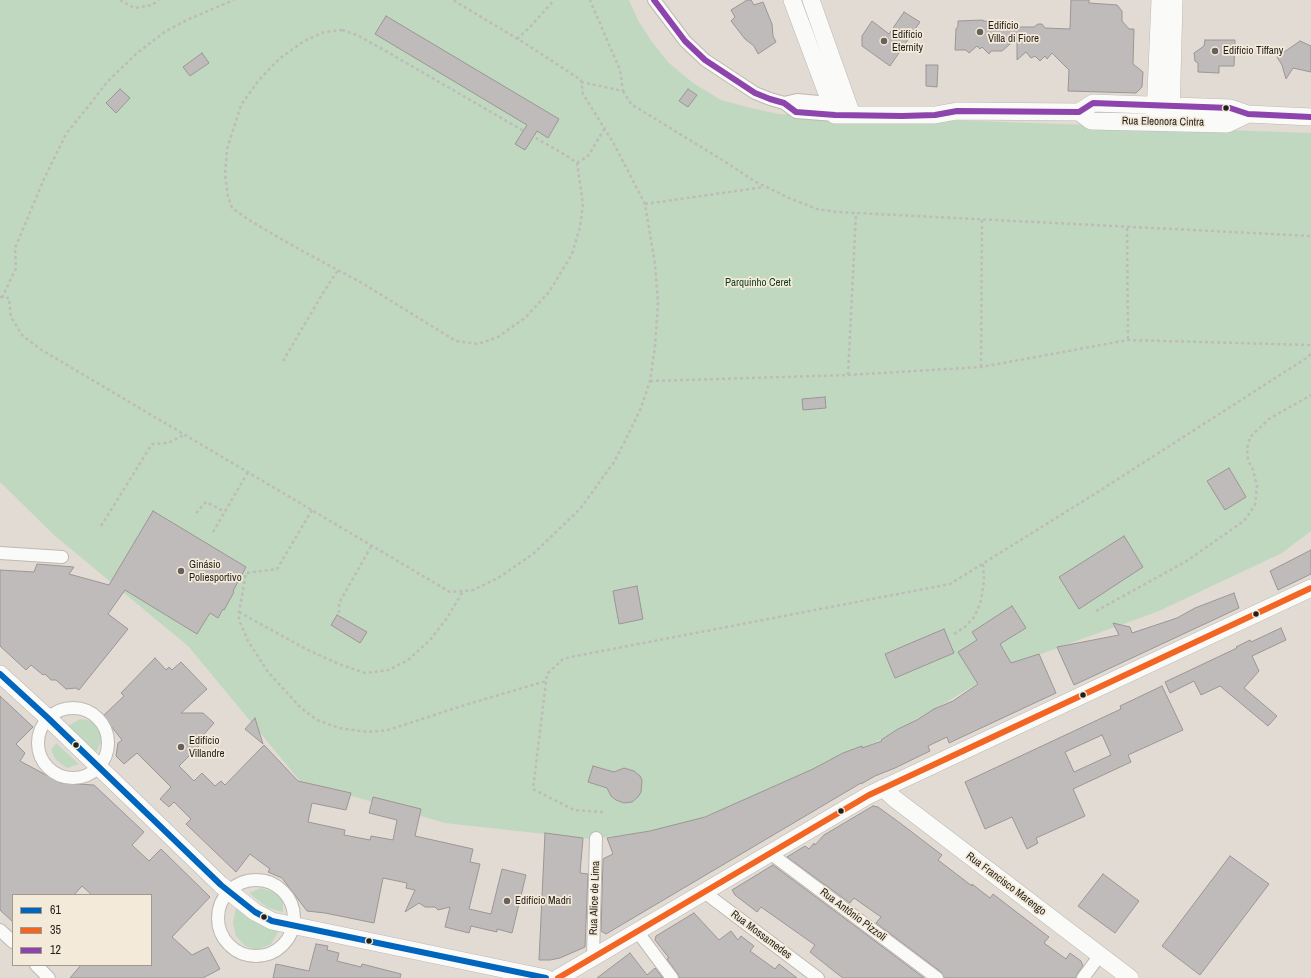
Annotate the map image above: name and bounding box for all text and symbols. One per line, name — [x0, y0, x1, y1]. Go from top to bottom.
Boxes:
place label: Edifício Villa di Fiore — [988, 19, 1039, 45]
marker: Edifício Villa di Fiore — [975, 27, 985, 37]
place label: Edifício Eternity — [892, 28, 923, 54]
marker: Edifício Eternity — [879, 36, 889, 46]
place label: Edifício Tiffany — [1223, 44, 1283, 58]
marker: Edifício Tiffany — [1210, 46, 1220, 56]
unlabelled marker — [1221, 103, 1231, 113]
street label: Rua Eleonora Cintra — [1122, 115, 1204, 129]
park label: Parquinho Ceret — [725, 276, 791, 290]
place label: Ginásio Poliesportivo — [189, 558, 242, 584]
marker: Ginásio Poliesportivo — [176, 566, 186, 576]
unlabelled marker — [1251, 609, 1261, 619]
unlabelled marker — [1078, 690, 1088, 700]
place label: Edifício Villandre — [189, 734, 224, 760]
unlabelled marker — [71, 740, 81, 750]
marker: Edifício Villandre — [176, 742, 186, 752]
unlabelled marker — [836, 806, 846, 816]
street label: Rua Francisco Marengo — [963, 850, 1049, 918]
street label: Rua Alice de Lima — [587, 861, 603, 935]
street label: Rua Antônio Pizzoli — [817, 886, 889, 944]
legend — [12, 894, 152, 966]
place label: Edifício Madri — [515, 894, 571, 908]
marker: Edifício Madri — [502, 896, 512, 906]
text: 61 — [50, 902, 61, 918]
street label: Rua Mossamedes — [728, 908, 794, 962]
unlabelled marker — [259, 912, 269, 922]
text: 35 — [50, 922, 61, 938]
unlabelled marker — [364, 936, 374, 946]
text: 12 — [50, 942, 61, 958]

